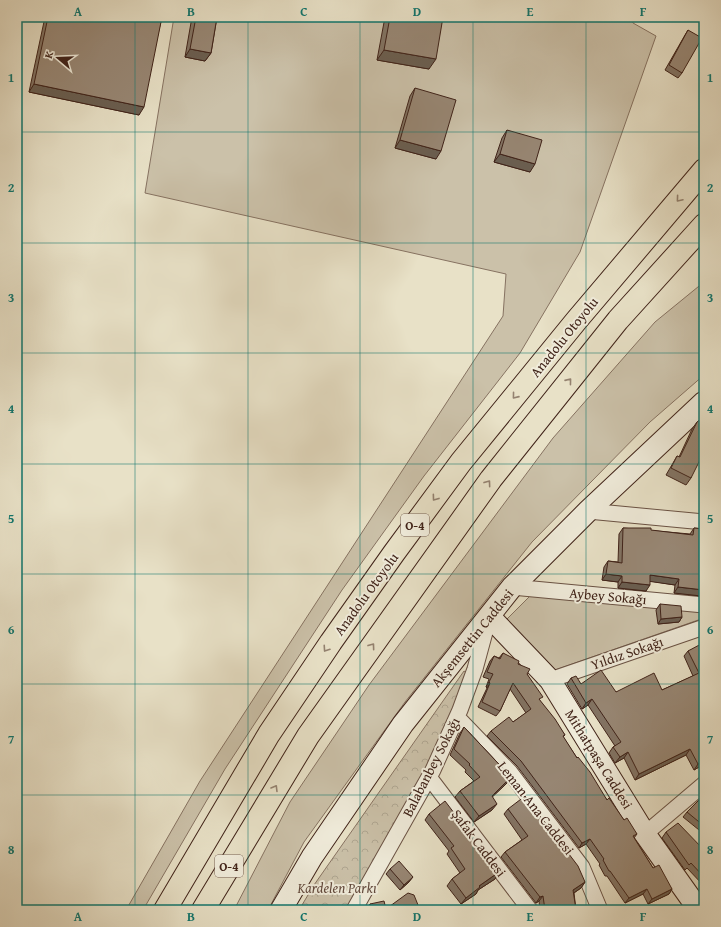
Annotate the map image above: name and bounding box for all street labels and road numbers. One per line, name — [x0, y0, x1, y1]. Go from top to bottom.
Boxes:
street label: Anadolu Otoyolu — [525, 292, 603, 381]
road number: O-4 — [401, 514, 429, 536]
street label: Anadolu Otoyolu — [329, 548, 403, 640]
street label: Aybey Sokağı — [569, 583, 647, 609]
street label: Akşemsettin Caddesi — [426, 585, 518, 691]
street label: Yıldız Sokağı — [588, 631, 666, 675]
street label: Mithatpaşa Caddesi — [560, 705, 638, 813]
street label: Balabanbey Sokağı — [397, 714, 465, 820]
street label: Leman Ana Caddesi — [493, 757, 579, 859]
street label: Şafak Caddesi — [447, 805, 511, 881]
road number: O-4 — [215, 855, 243, 877]

